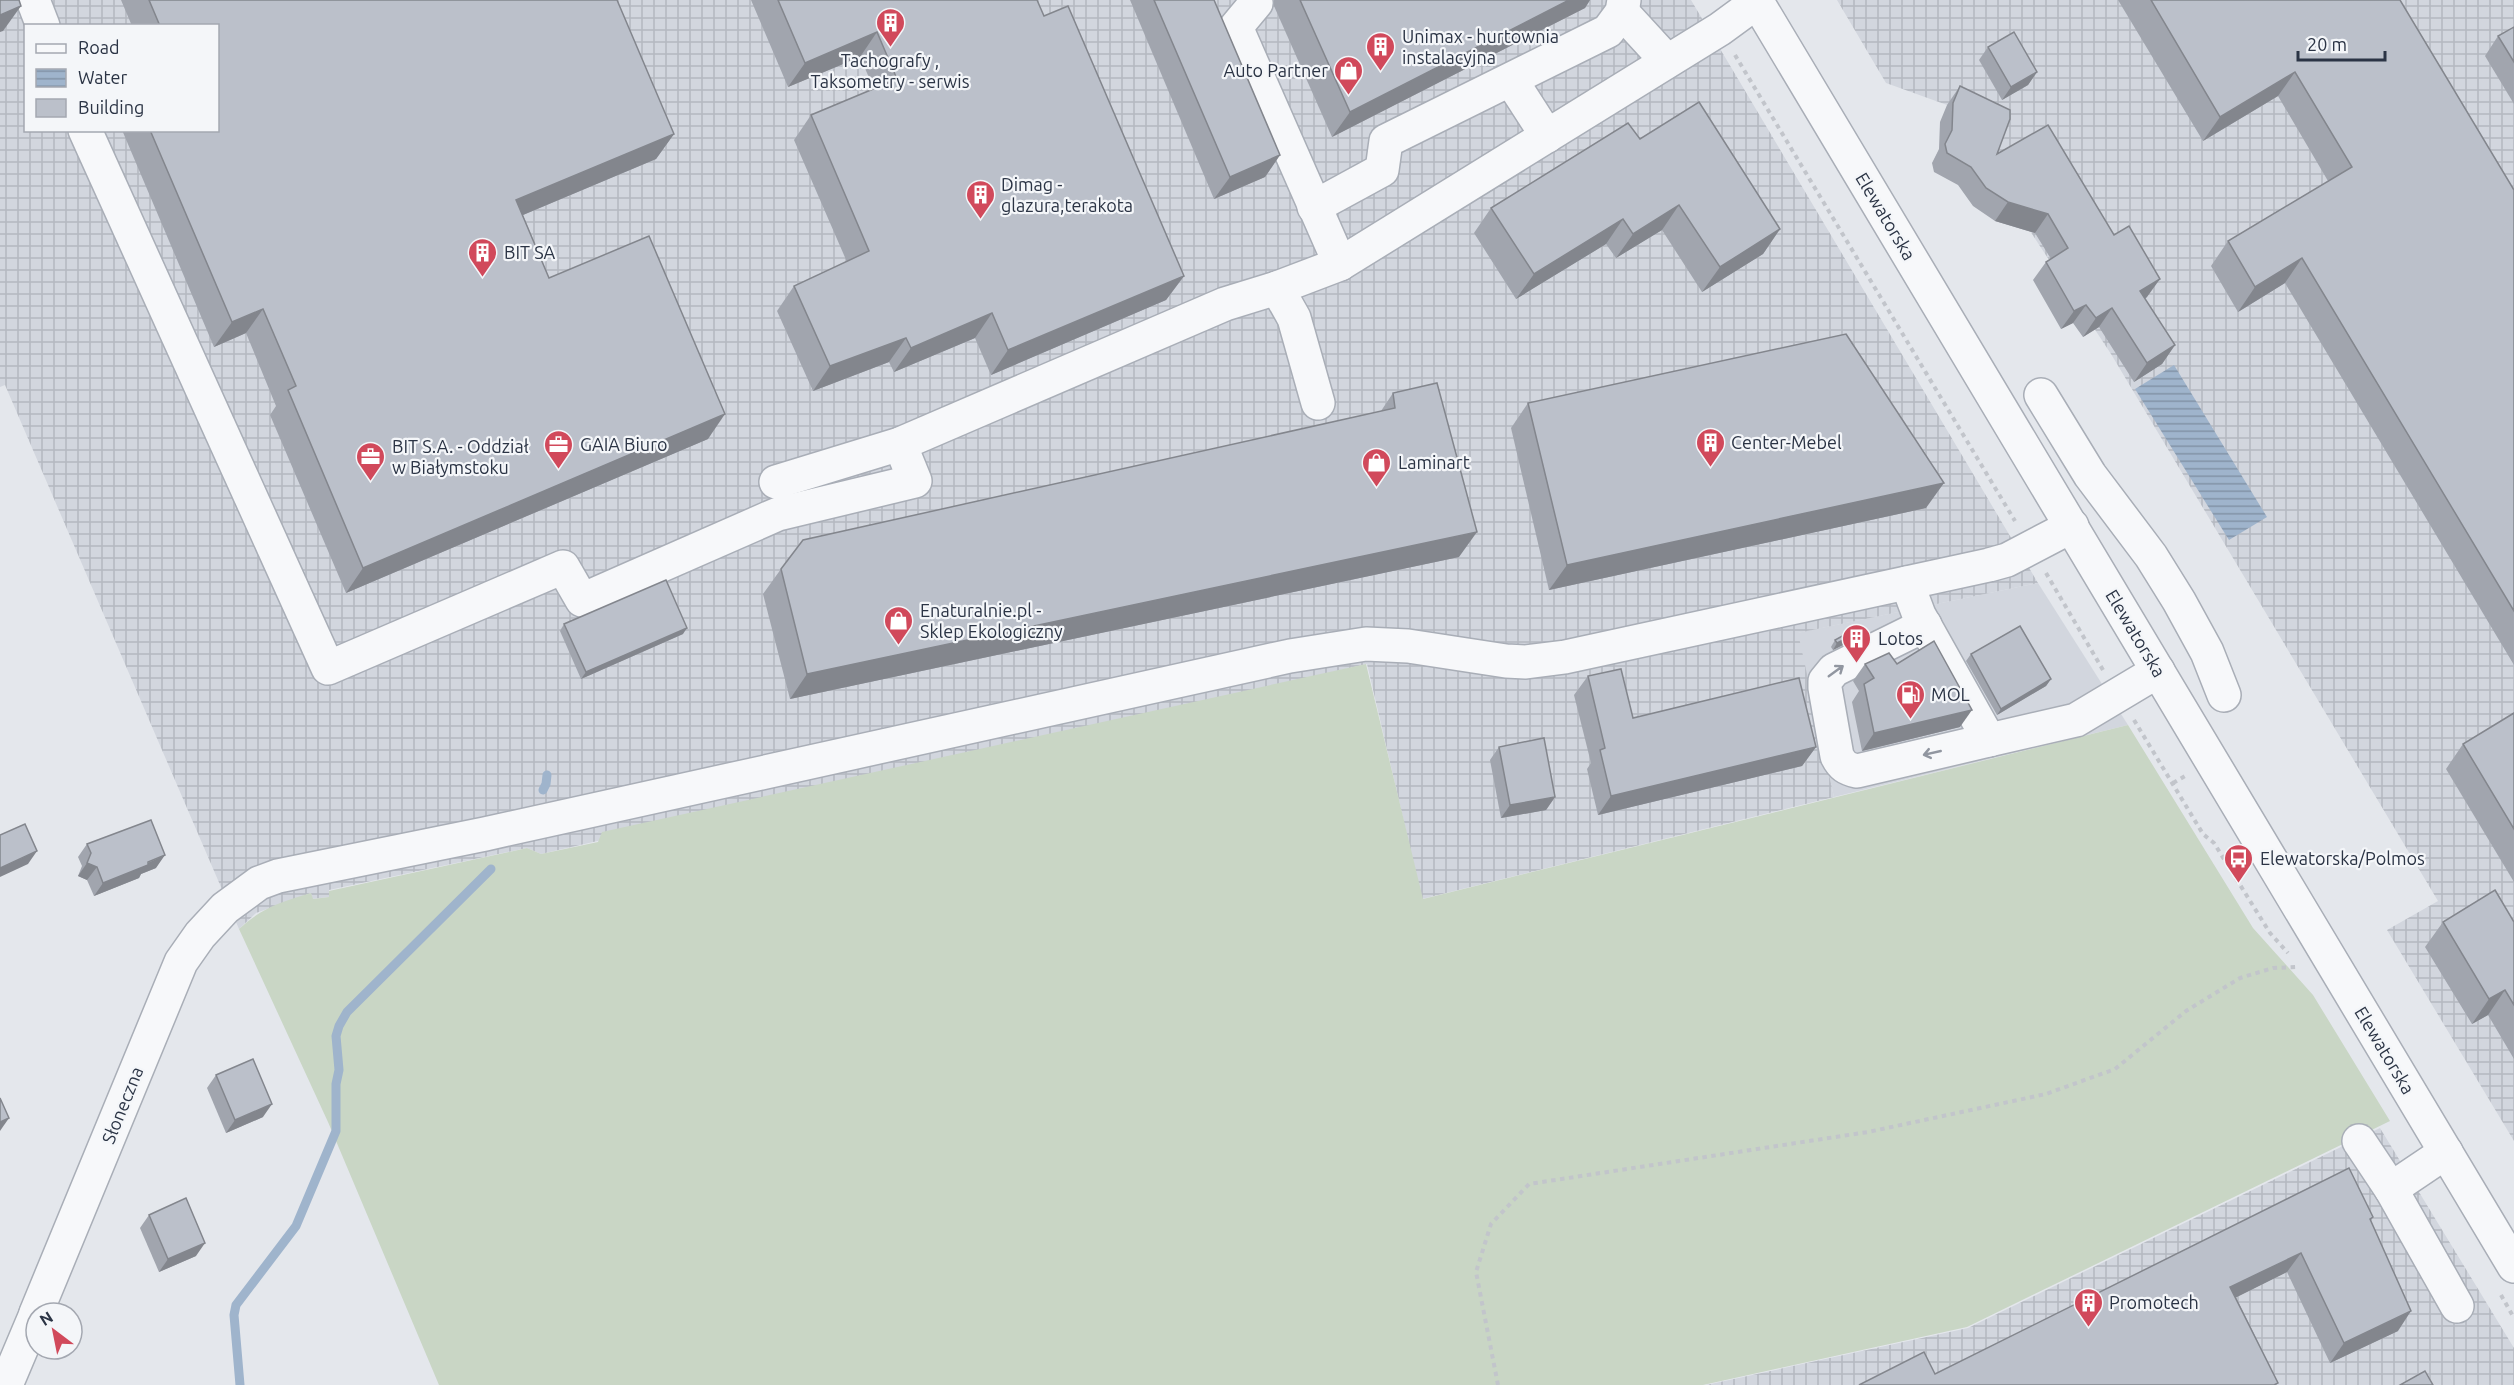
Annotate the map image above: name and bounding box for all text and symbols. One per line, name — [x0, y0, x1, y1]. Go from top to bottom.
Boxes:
building icon: Tachografy , Taksometry - serwis — [874, 7, 906, 49]
legend — [24, 24, 219, 132]
scale bar — [2298, 24, 2385, 62]
place label: Unimax - hurtownia instalacyjna — [1402, 26, 1559, 67]
building icon: Unimax - hurtownia instalacyjna — [1365, 30, 1397, 72]
text: 20 m — [2307, 34, 2347, 54]
text: Road — [78, 37, 120, 57]
place label: Tachografy , Taksometry - serwis — [811, 50, 970, 91]
shop icon: Auto Partner — [1333, 54, 1365, 96]
place label: Auto Partner — [1224, 60, 1328, 80]
text: Water — [78, 67, 128, 87]
text: Building — [78, 97, 144, 117]
street label: Elewatorska — [1852, 169, 1920, 263]
place label: Dimag - glazura,terakota — [1001, 174, 1133, 215]
building icon: Dimag - glazura,terakota — [964, 178, 996, 220]
building icon: BIT SA — [467, 236, 499, 278]
place label: BIT SA — [504, 242, 556, 262]
building icon: Center-Mebel — [1694, 426, 1726, 468]
office icon: GAIA Biuro — [543, 428, 575, 470]
place label: Center-Mebel — [1731, 432, 1842, 452]
place label: GAIA Biuro — [580, 434, 667, 454]
place label: BIT S.A. - Oddział w Białymstoku — [392, 436, 529, 477]
office icon: BIT S.A. - Oddział w Białymstoku — [355, 440, 387, 482]
shop icon: Laminart — [1361, 446, 1393, 488]
place label: Laminart — [1398, 452, 1470, 472]
street label: Elewatorska — [2102, 586, 2170, 680]
place label: Enaturalnie.pl - Sklep Ekologiczny — [920, 600, 1063, 641]
shop icon: Enaturalnie.pl - Sklep Ekologiczny — [883, 604, 915, 646]
building icon: Lotos — [1841, 622, 1873, 664]
place label: Lotos — [1878, 628, 1923, 648]
one-way arrow — [1827, 665, 1843, 677]
fuel station icon: MOL — [1894, 678, 1926, 720]
place label: MOL — [1931, 684, 1970, 704]
one-way arrow — [1923, 748, 1942, 760]
bus stop icon: Elewatorska/Polmos — [2223, 842, 2255, 884]
place label: Elewatorska/Polmos — [2260, 848, 2425, 868]
street label: Elewatorska — [2351, 1003, 2419, 1097]
street label: Słoneczna — [98, 1064, 146, 1146]
building icon: Promotech — [2072, 1286, 2104, 1328]
place label: Promotech — [2109, 1292, 2199, 1312]
north arrow — [24, 1301, 84, 1361]
text: N — [36, 1307, 56, 1329]

